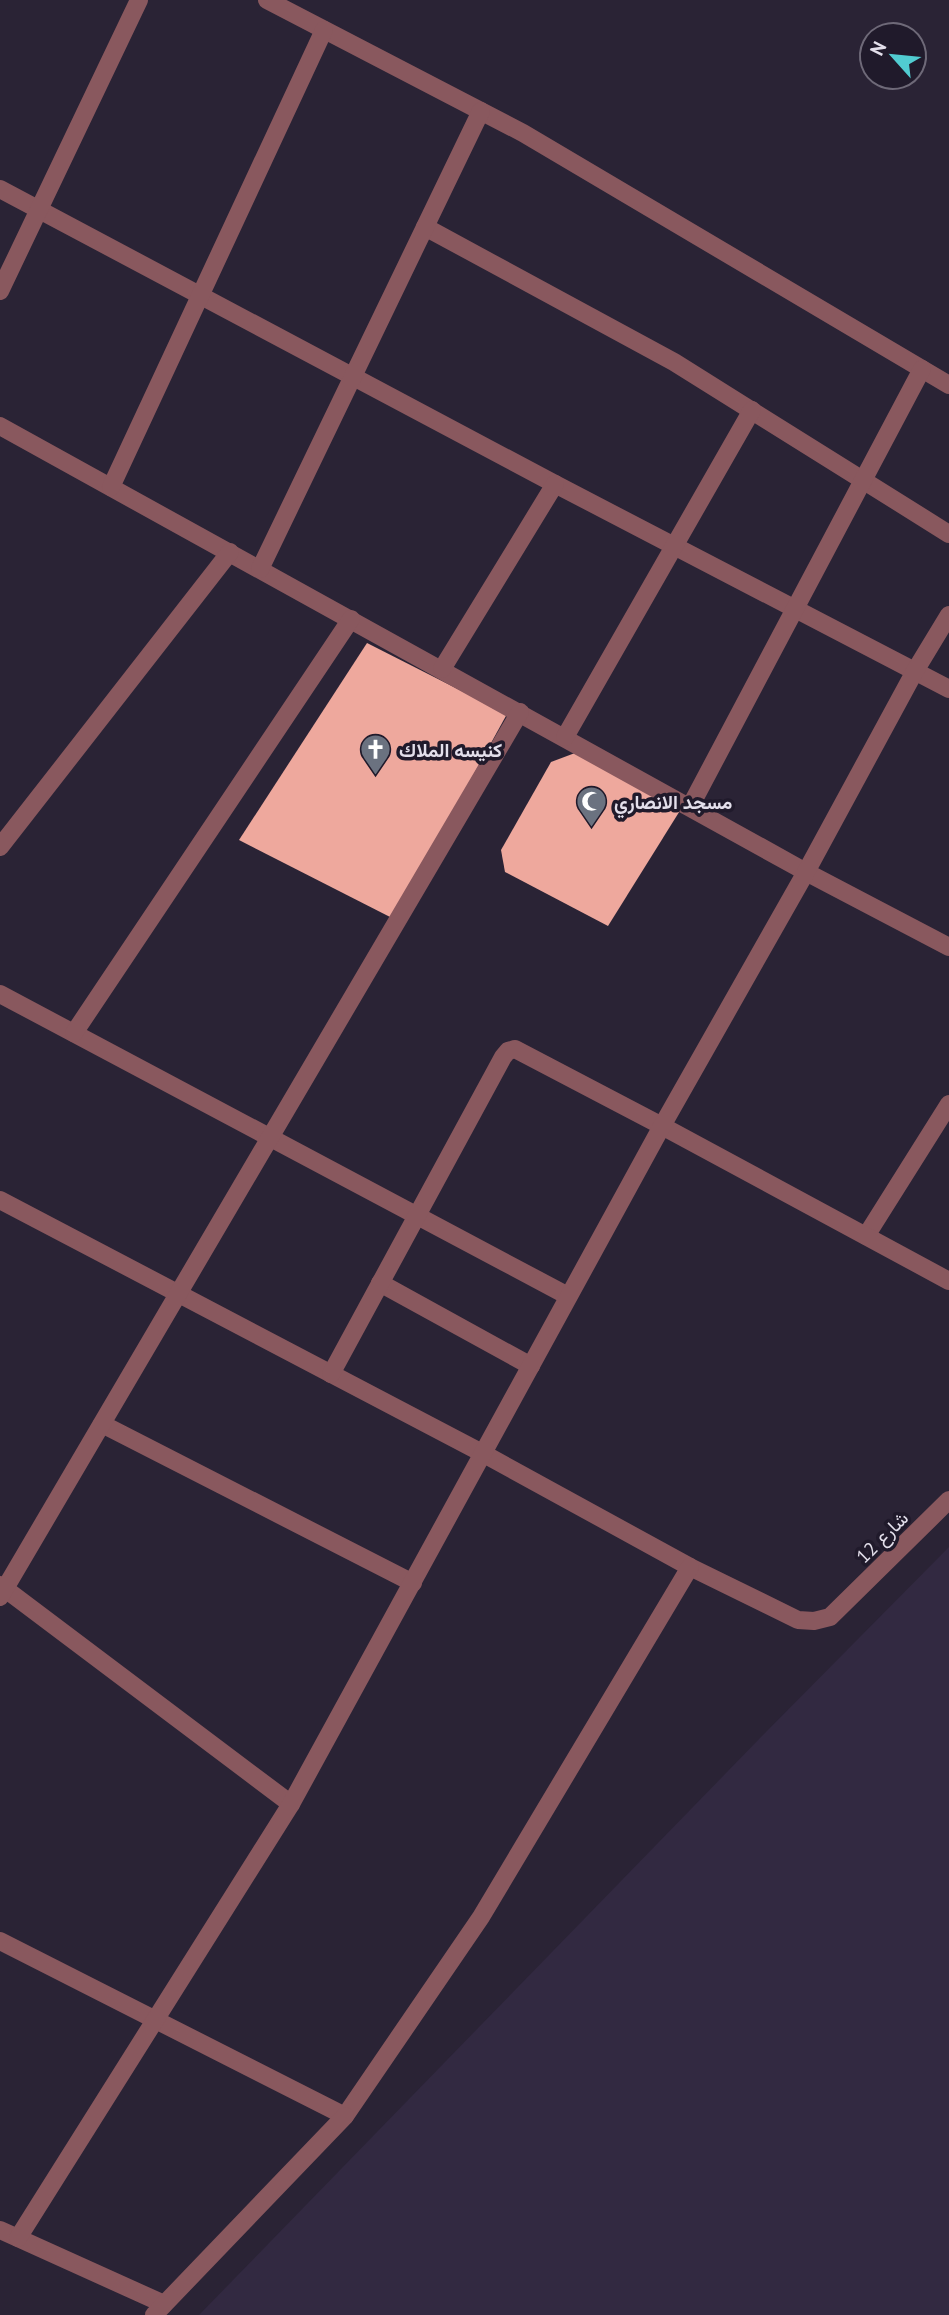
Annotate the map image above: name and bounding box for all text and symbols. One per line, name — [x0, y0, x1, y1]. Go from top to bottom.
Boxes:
north arrow — [858, 21, 928, 91]
text: N — [864, 37, 891, 59]
church icon: كنيسه الملاك — [359, 733, 393, 777]
place label: كنيسه الملاك — [399, 738, 503, 762]
mosque icon: مسجد الانصاري — [574, 785, 608, 829]
place label: مسجد الانصاري — [614, 790, 732, 819]
street label: شارع 12 — [851, 1506, 914, 1569]

